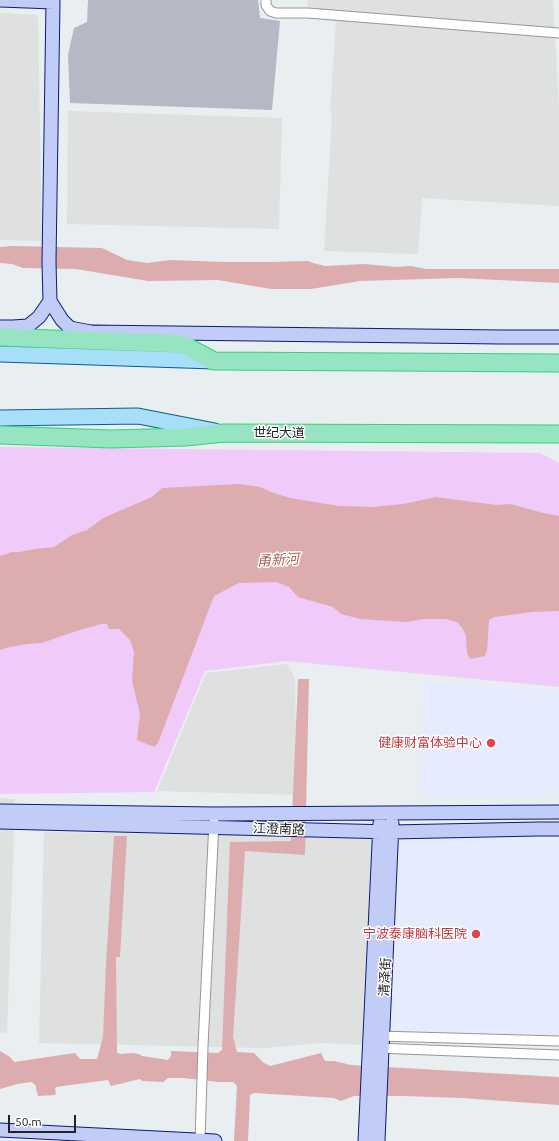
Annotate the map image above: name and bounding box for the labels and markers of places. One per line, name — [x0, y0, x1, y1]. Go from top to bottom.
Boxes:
place label: 健康财富体验中心 — [378, 735, 482, 751]
marker: 健康财富体验中心 — [485, 737, 497, 749]
place label: 宁波泰康脑科医院 — [363, 926, 467, 942]
marker: 宁波泰康脑科医院 — [470, 928, 482, 940]

